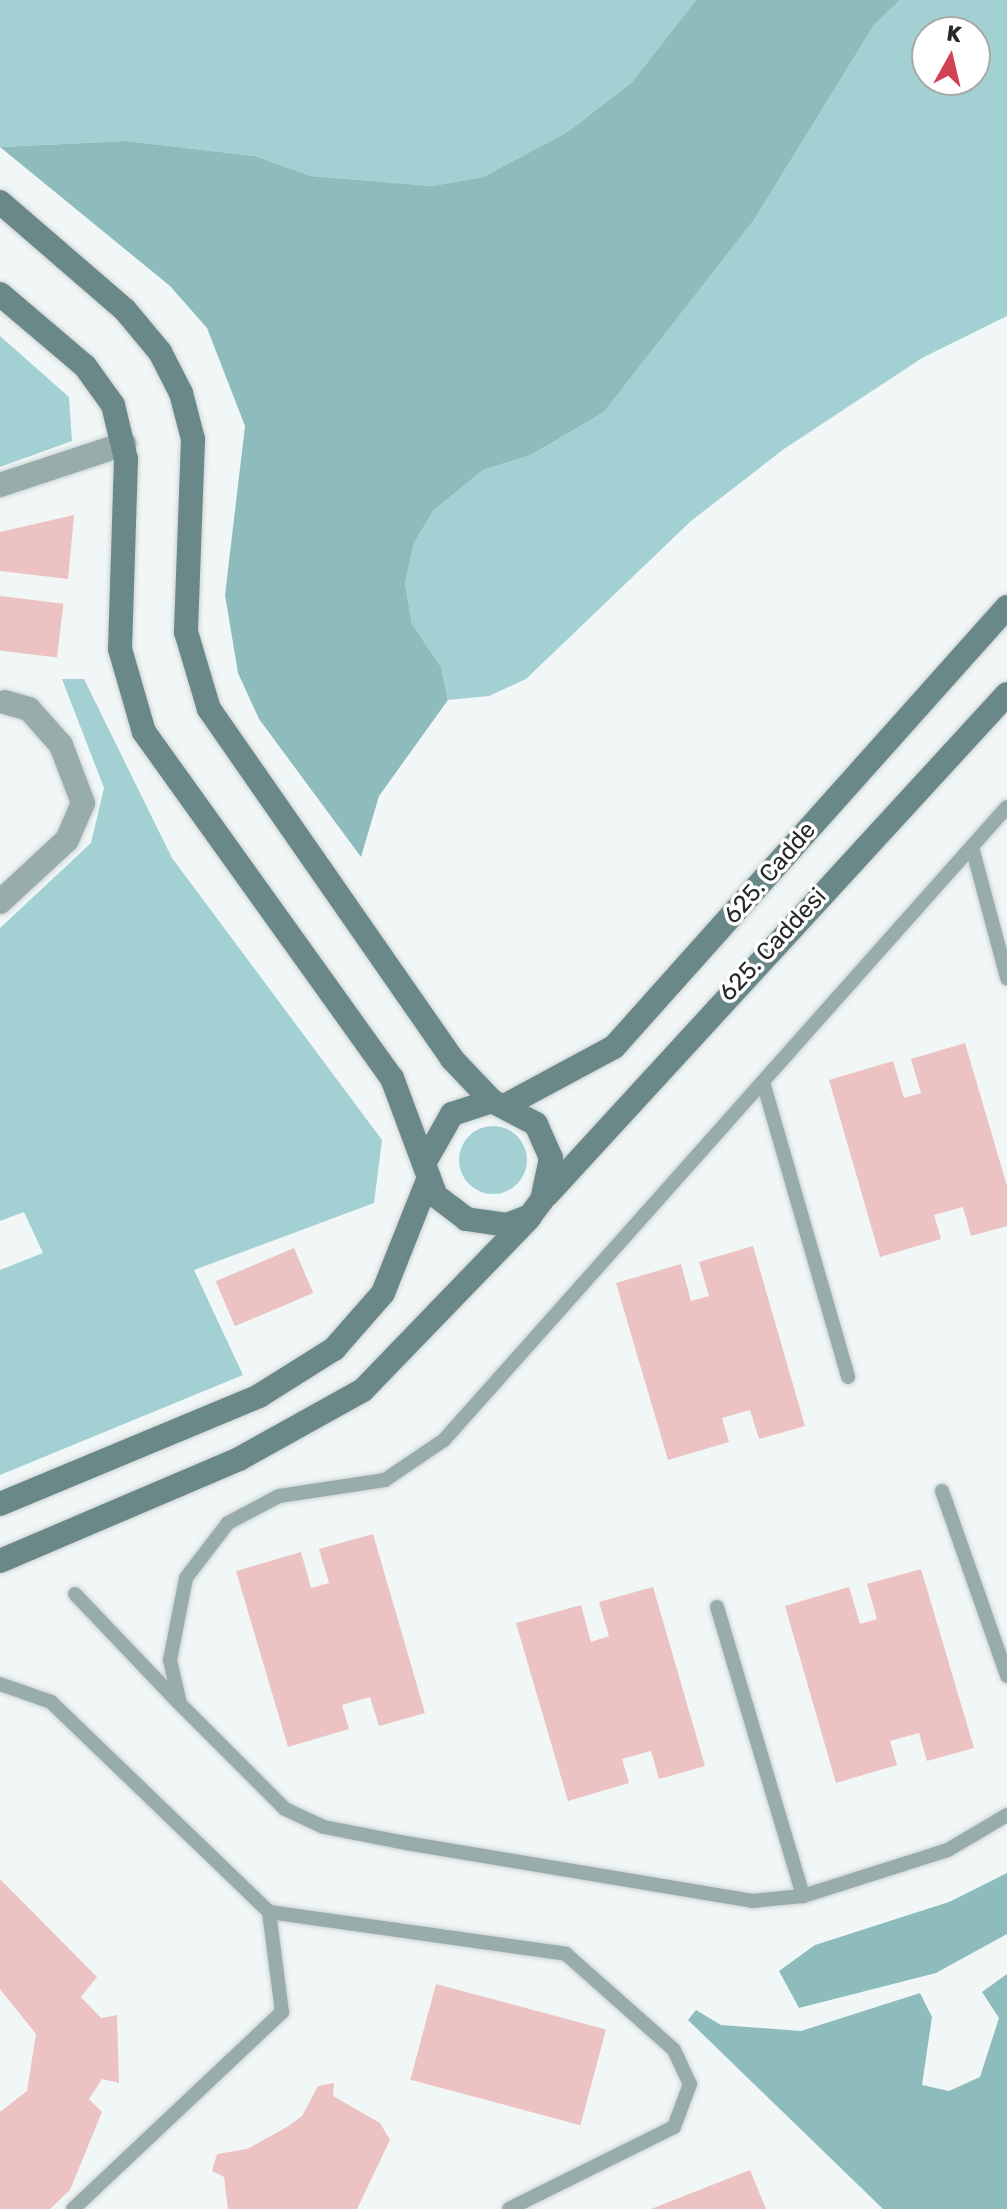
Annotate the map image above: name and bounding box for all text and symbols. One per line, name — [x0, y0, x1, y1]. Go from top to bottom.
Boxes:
north arrow — [911, 16, 991, 96]
text: K — [945, 19, 963, 48]
street label: 625. Cadde — [718, 816, 822, 930]
street label: 625. Caddesi — [713, 883, 833, 1007]

